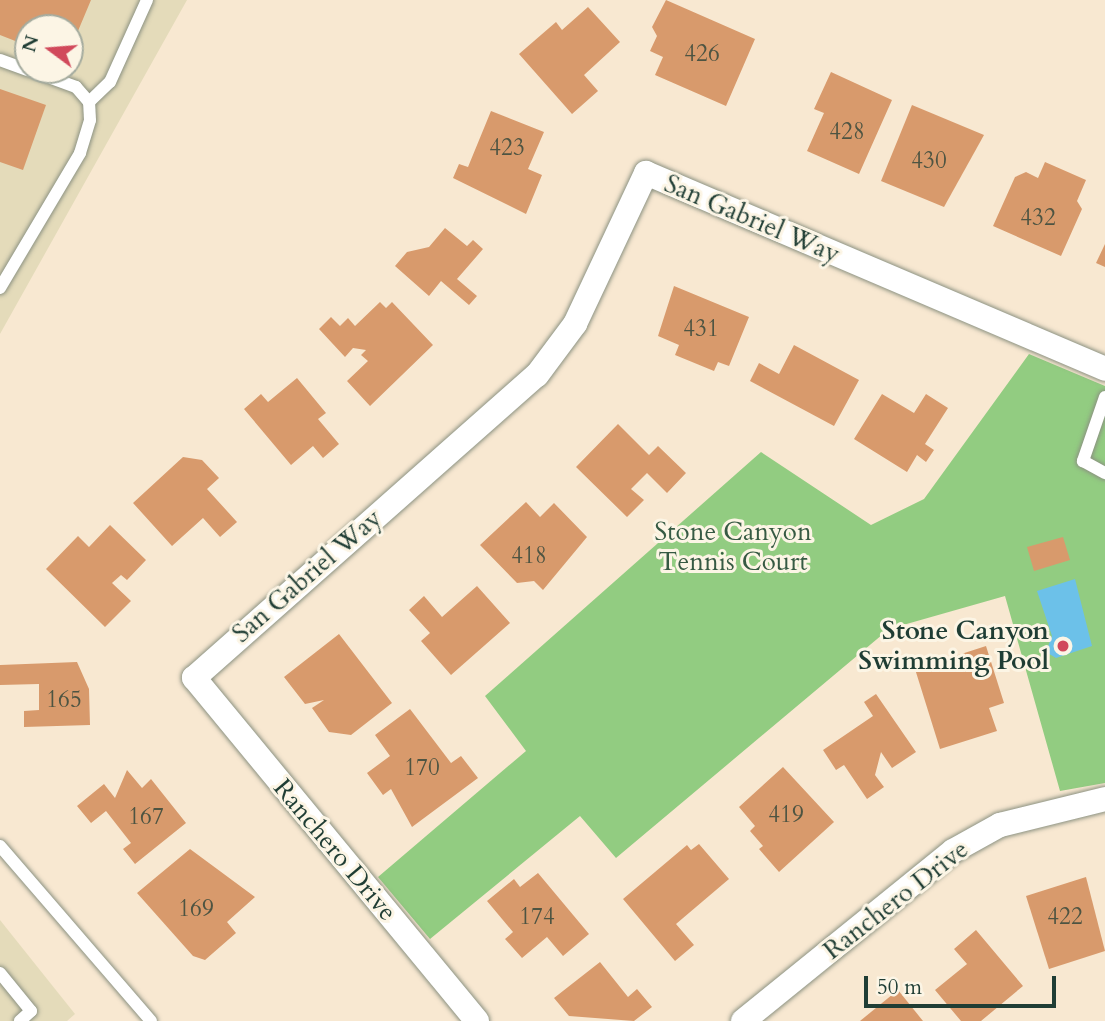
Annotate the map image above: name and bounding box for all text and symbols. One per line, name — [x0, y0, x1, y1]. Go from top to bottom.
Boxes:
north arrow — [14, 14, 84, 84]
text: N — [16, 32, 46, 55]
house number: 426 — [684, 40, 720, 68]
house number: 428 — [829, 118, 865, 146]
house number: 423 — [489, 134, 525, 162]
house number: 430 — [911, 147, 947, 175]
street label: San Gabriel Way — [660, 168, 844, 270]
house number: 432 — [1020, 204, 1056, 232]
house number: 431 — [683, 315, 719, 343]
street label: San Gabriel Way — [226, 503, 388, 649]
park label: Stone Canyon Tennis Court — [654, 516, 812, 578]
house number: 418 — [511, 542, 547, 570]
place label: Stone Canyon Swimming Pool — [858, 615, 1049, 676]
marker: Stone Canyon Swimming Pool — [1055, 638, 1071, 654]
house number: 165 — [46, 686, 82, 714]
house number: 170 — [404, 754, 440, 782]
street label: Ranchero Drive — [267, 773, 403, 927]
house number: 419 — [768, 801, 804, 829]
house number: 167 — [128, 803, 164, 831]
street label: Ranchero Drive — [817, 834, 975, 966]
house number: 169 — [178, 895, 214, 923]
house number: 174 — [519, 903, 555, 931]
house number: 422 — [1047, 903, 1083, 931]
scale bar — [867, 962, 1060, 1006]
text: 50 m — [877, 973, 922, 1002]

